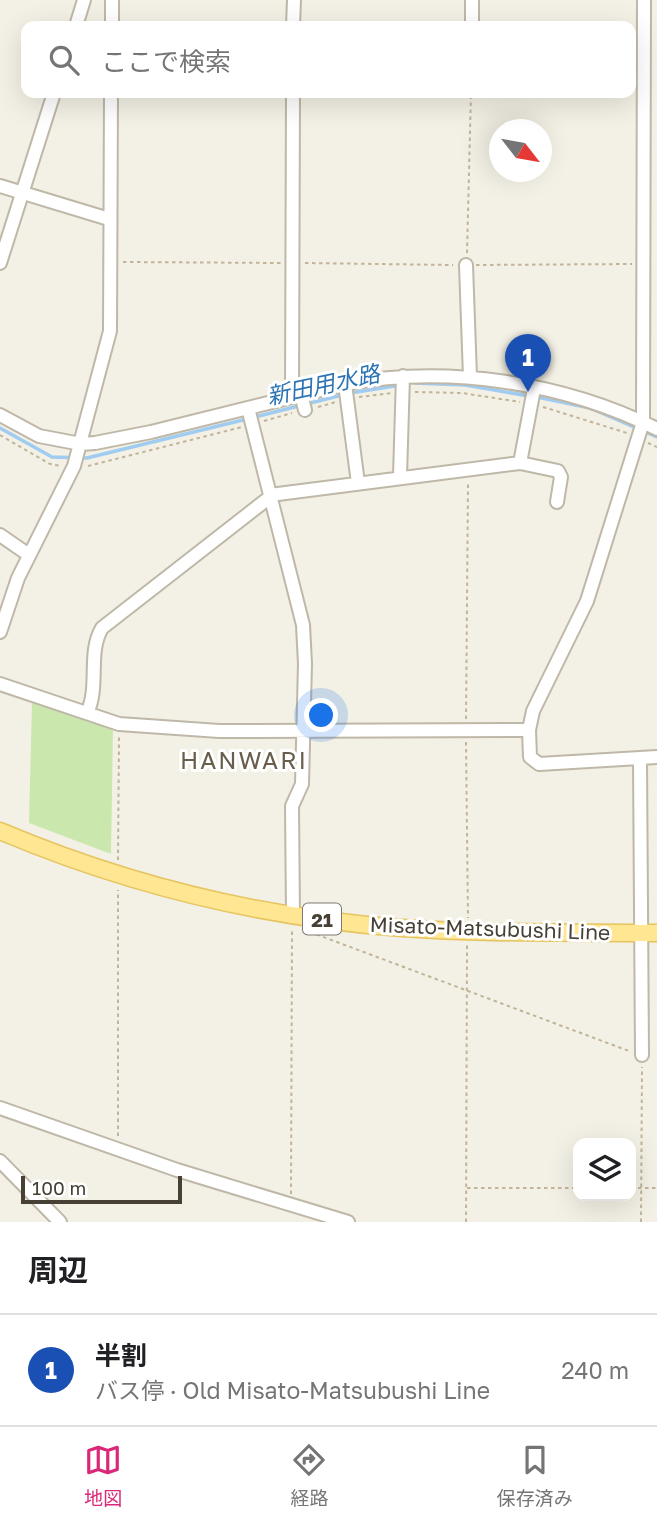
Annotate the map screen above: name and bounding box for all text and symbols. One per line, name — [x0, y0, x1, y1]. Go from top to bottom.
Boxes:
search box — [21, 21, 636, 98]
icon: search — [45, 41, 83, 79]
text: ここで検索 — [101, 46, 231, 77]
north arrow — [489, 119, 552, 182]
pin: 1 — [505, 334, 551, 392]
water label: 新田用水路 — [264, 358, 384, 410]
your location — [304, 698, 338, 732]
district label: HANWARI — [180, 745, 308, 774]
road number: 21 — [303, 903, 341, 934]
street label: Misato-Matsubushi Line — [369, 911, 611, 945]
map controls — [573, 1138, 636, 1201]
button: layers — [573, 1138, 636, 1201]
scale bar — [21, 1173, 182, 1205]
text: 100 m — [32, 1176, 86, 1199]
text: 周辺 — [28, 1252, 88, 1288]
text: 半割 — [95, 1340, 147, 1371]
text: 1 — [45, 1356, 57, 1384]
text: 240 m — [561, 1356, 629, 1384]
text: バス停 · Old Misato-Matsubushi Line — [95, 1376, 490, 1404]
tab: 地図 — [84, 1441, 122, 1510]
tab: 経路 — [290, 1441, 329, 1510]
tab: 保存済み — [497, 1441, 573, 1510]

